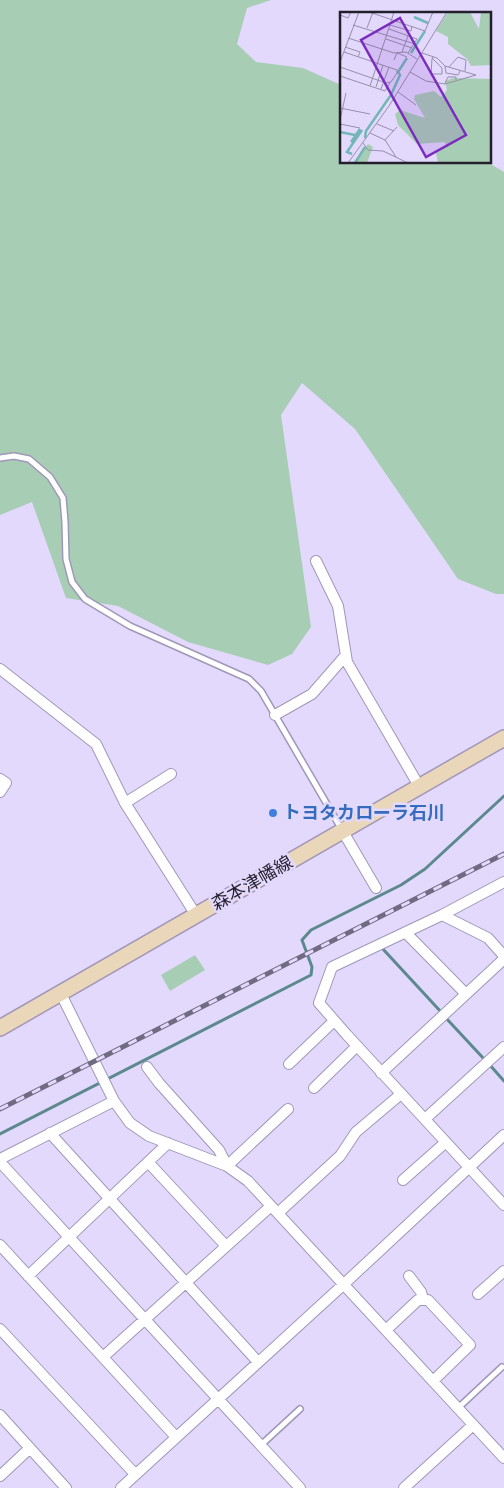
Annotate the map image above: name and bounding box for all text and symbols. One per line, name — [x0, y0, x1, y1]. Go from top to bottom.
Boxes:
inset map — [340, 12, 492, 164]
place label: トヨタカローラ石川 — [283, 801, 445, 825]
marker: トヨタカローラ石川 — [267, 807, 279, 819]
street label: 森本津幡線 — [207, 850, 297, 916]

